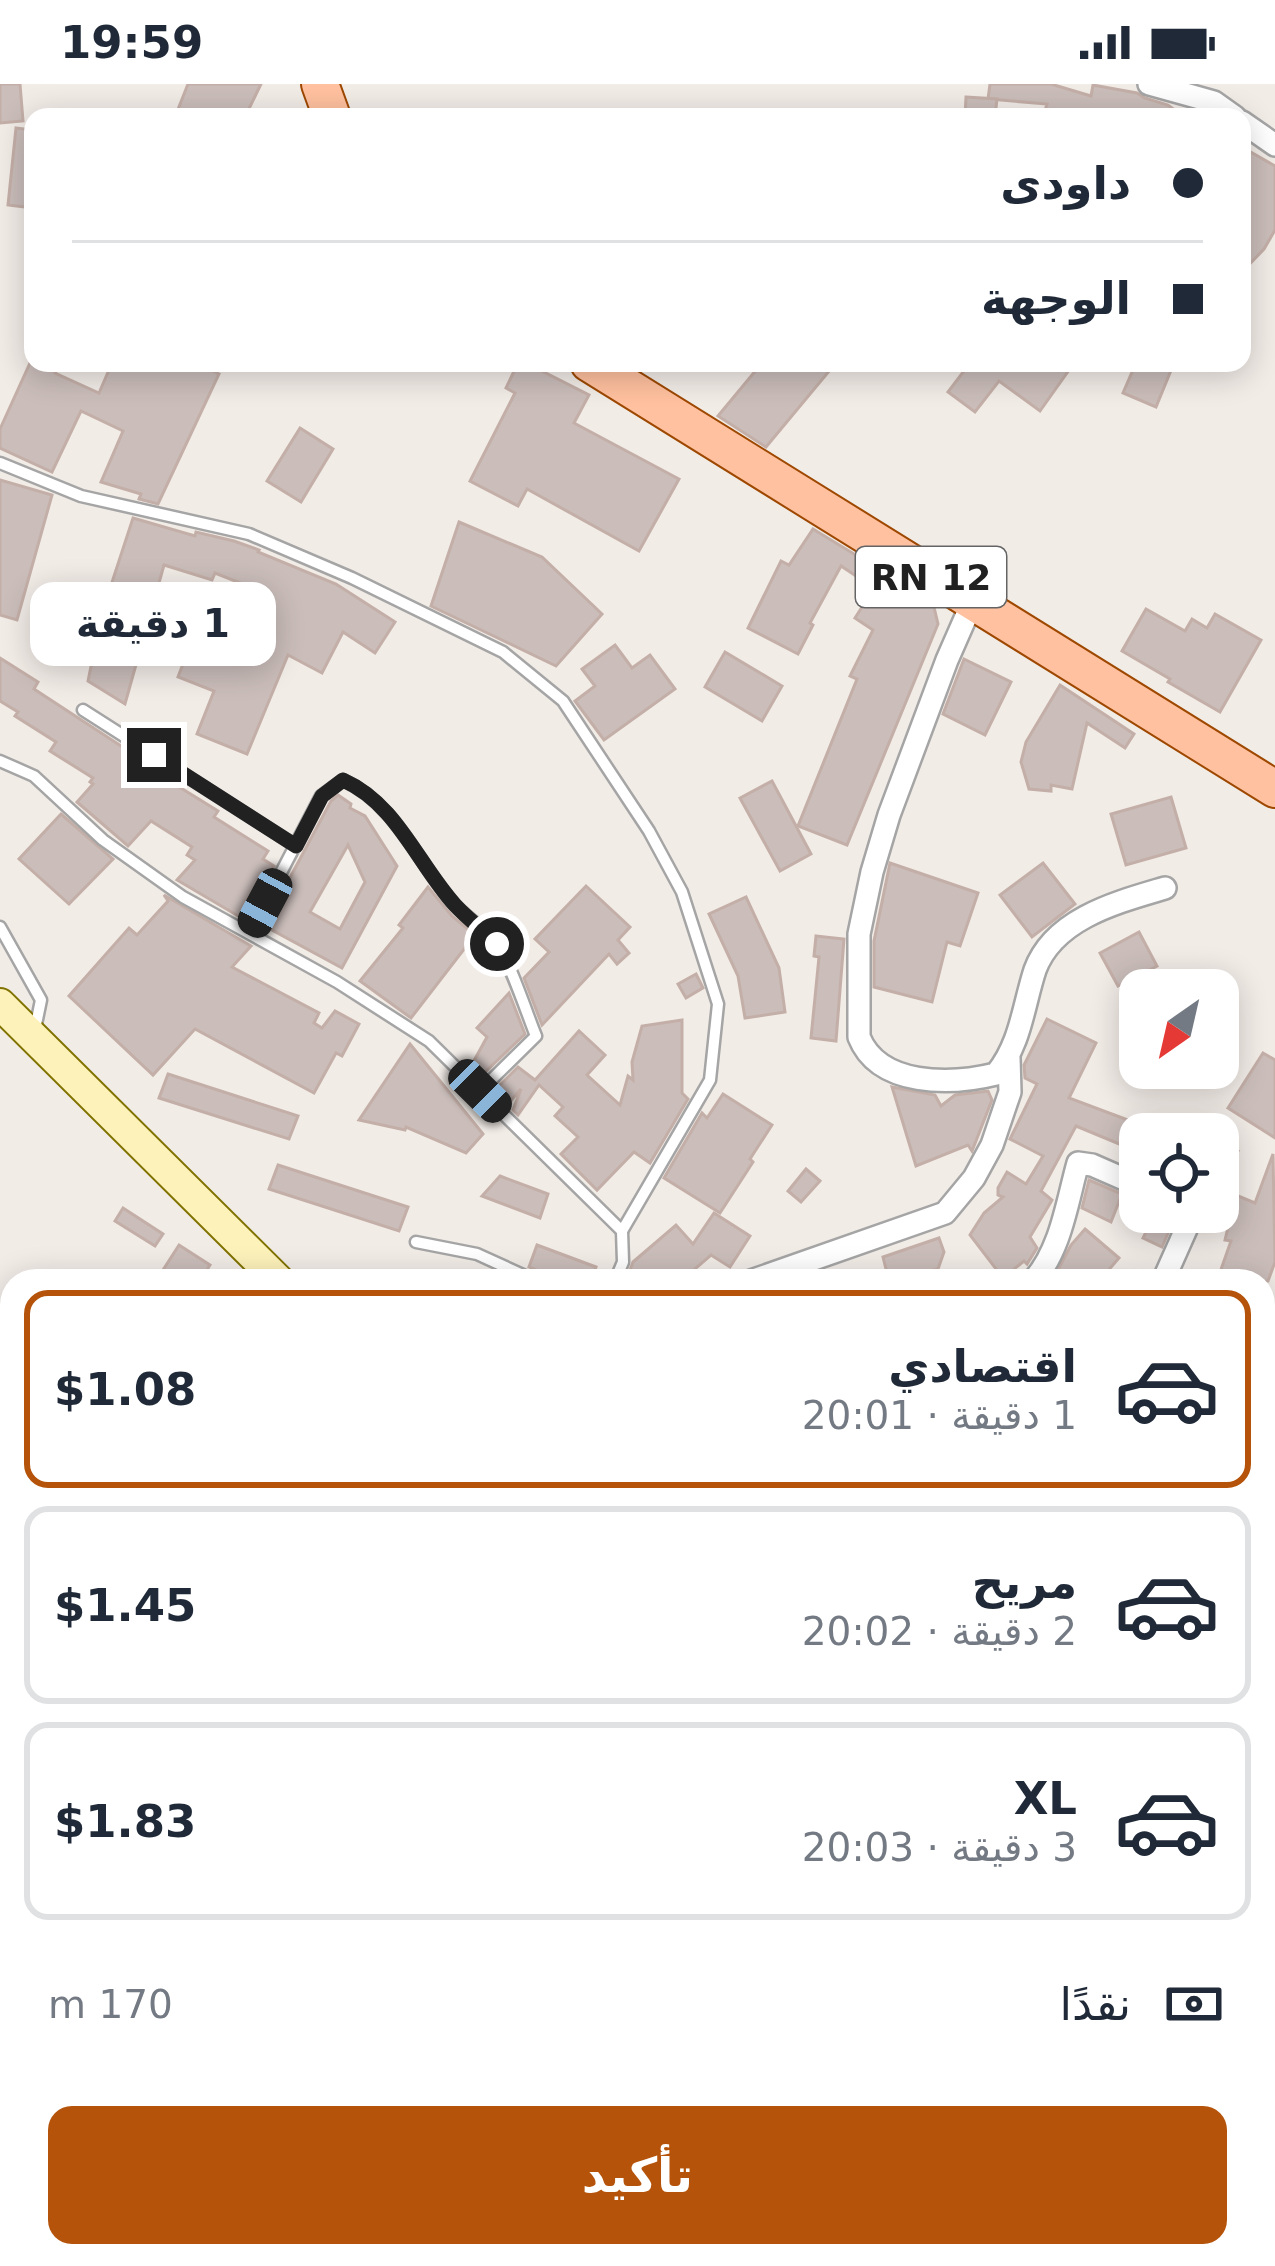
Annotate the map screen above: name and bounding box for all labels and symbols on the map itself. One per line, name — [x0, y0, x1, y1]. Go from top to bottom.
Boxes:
road number: RN 12 — [856, 547, 1006, 607]
callout: 1 دقيقة — [31, 581, 277, 665]
route end — [127, 728, 181, 782]
car — [232, 863, 298, 943]
route start — [470, 917, 524, 971]
north arrow — [1119, 969, 1239, 1089]
car — [442, 1053, 518, 1129]

